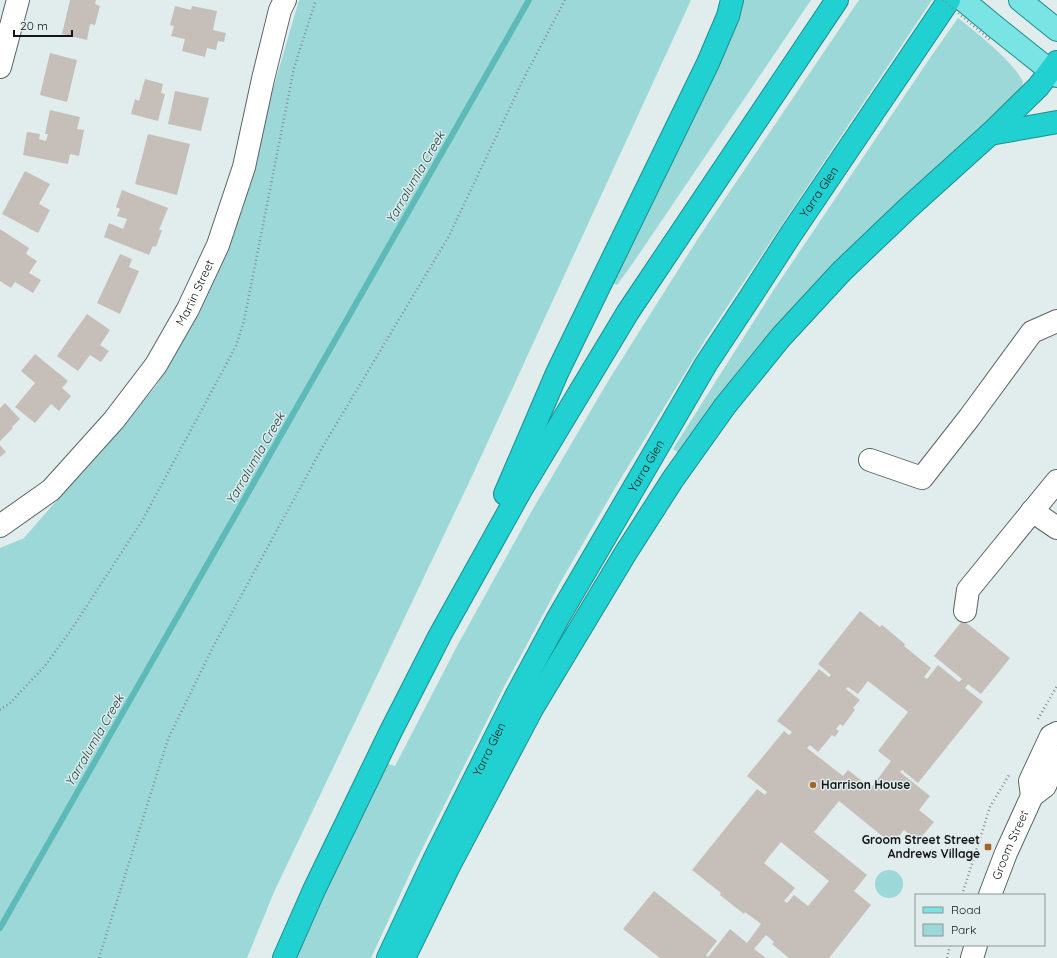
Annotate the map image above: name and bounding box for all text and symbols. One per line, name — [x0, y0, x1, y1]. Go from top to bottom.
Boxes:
scale bar — [14, 12, 72, 38]
text: 20 m — [20, 18, 48, 33]
water label: Yarralumla Creek — [382, 127, 448, 226]
street label: Yarra Glen — [796, 164, 841, 220]
street label: Martin Street — [172, 257, 217, 328]
water label: Yarralumla Creek — [222, 408, 288, 507]
street label: Yarra Glen — [625, 437, 667, 495]
water label: Yarralumla Creek — [61, 690, 127, 789]
street label: Yarra Glen — [469, 720, 509, 778]
place label: Harrison House — [821, 777, 910, 792]
marker: Harrison House — [808, 780, 818, 790]
street label: Groom Street — [989, 808, 1032, 882]
place label: Groom Street Street Andrews Village — [862, 832, 980, 861]
marker: Groom Street Street Andrews Village — [983, 842, 993, 852]
legend — [915, 894, 1045, 946]
text: Road — [951, 902, 981, 917]
text: Park — [951, 922, 976, 937]

